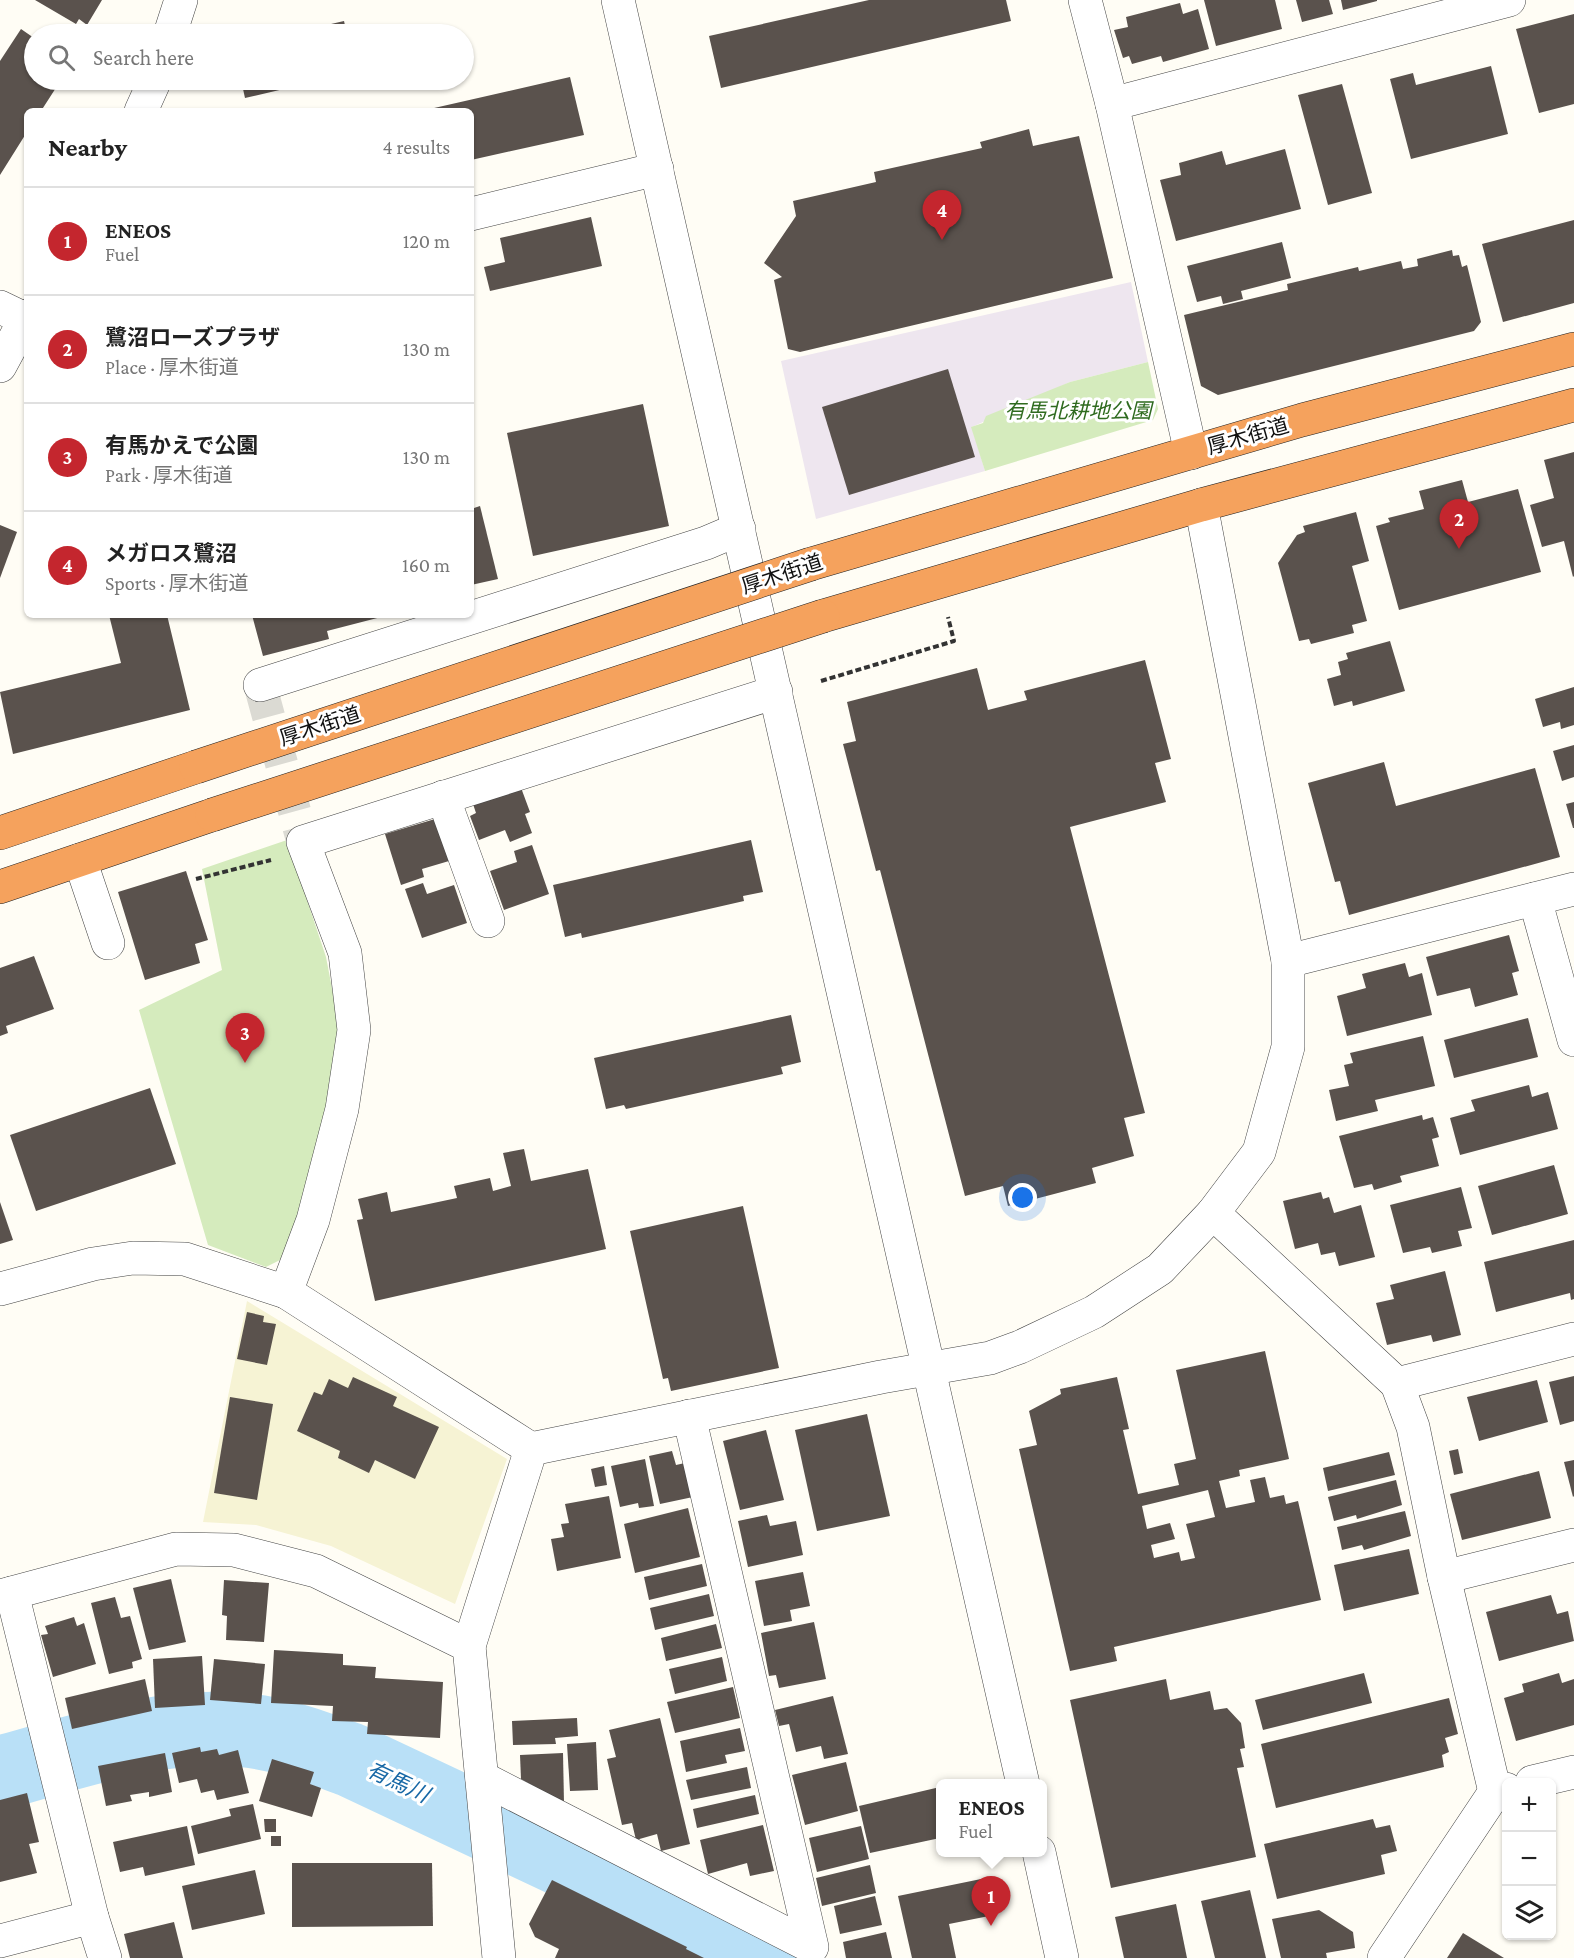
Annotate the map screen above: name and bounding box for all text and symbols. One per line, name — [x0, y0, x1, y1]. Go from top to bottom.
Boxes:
search box — [24, 24, 474, 90]
icon: search — [45, 41, 78, 74]
text: Search here — [93, 45, 194, 70]
text: Nearby — [48, 133, 127, 162]
text: 4 results — [383, 136, 450, 158]
pin: 4 — [922, 190, 962, 240]
text: ENEOS — [105, 218, 171, 243]
text: 1 — [64, 230, 71, 252]
text: 120 m — [403, 230, 450, 252]
text: Fuel — [105, 243, 139, 265]
text: 鷺沼ローズプラザ — [105, 325, 280, 350]
text: 2 — [62, 338, 73, 360]
text: 130 m — [403, 338, 450, 360]
text: Place · 厚木街道 — [105, 356, 239, 378]
park label: 有馬北耕地公園 — [1005, 399, 1154, 423]
street label: 厚木街道 — [1204, 413, 1292, 459]
text: 有馬かえで公園 — [105, 433, 258, 458]
text: 3 — [63, 446, 72, 468]
text: 130 m — [403, 446, 450, 468]
text: Park · 厚木街道 — [105, 464, 233, 486]
pin: 2 — [1440, 500, 1478, 549]
text: メガロス鷺沼 — [105, 541, 237, 566]
street label: 厚木街道 — [738, 550, 826, 598]
text: 4 — [62, 554, 73, 576]
text: 160 m — [402, 554, 450, 576]
text: Sports · 厚木街道 — [105, 572, 248, 594]
street label: 厚木街道 — [276, 702, 364, 750]
pin: 3 — [226, 1014, 264, 1063]
your location — [1008, 1183, 1037, 1212]
water label: 有馬川 — [363, 1757, 435, 1808]
map controls — [1502, 1778, 1556, 1940]
button: + — [1502, 1778, 1556, 1832]
popup — [936, 1779, 1047, 1857]
text: ENEOS — [958, 1795, 1025, 1820]
text: Fuel — [958, 1820, 993, 1842]
button: − — [1502, 1832, 1556, 1886]
pin: 1 — [972, 1876, 1010, 1926]
button: layers — [1502, 1886, 1556, 1940]

